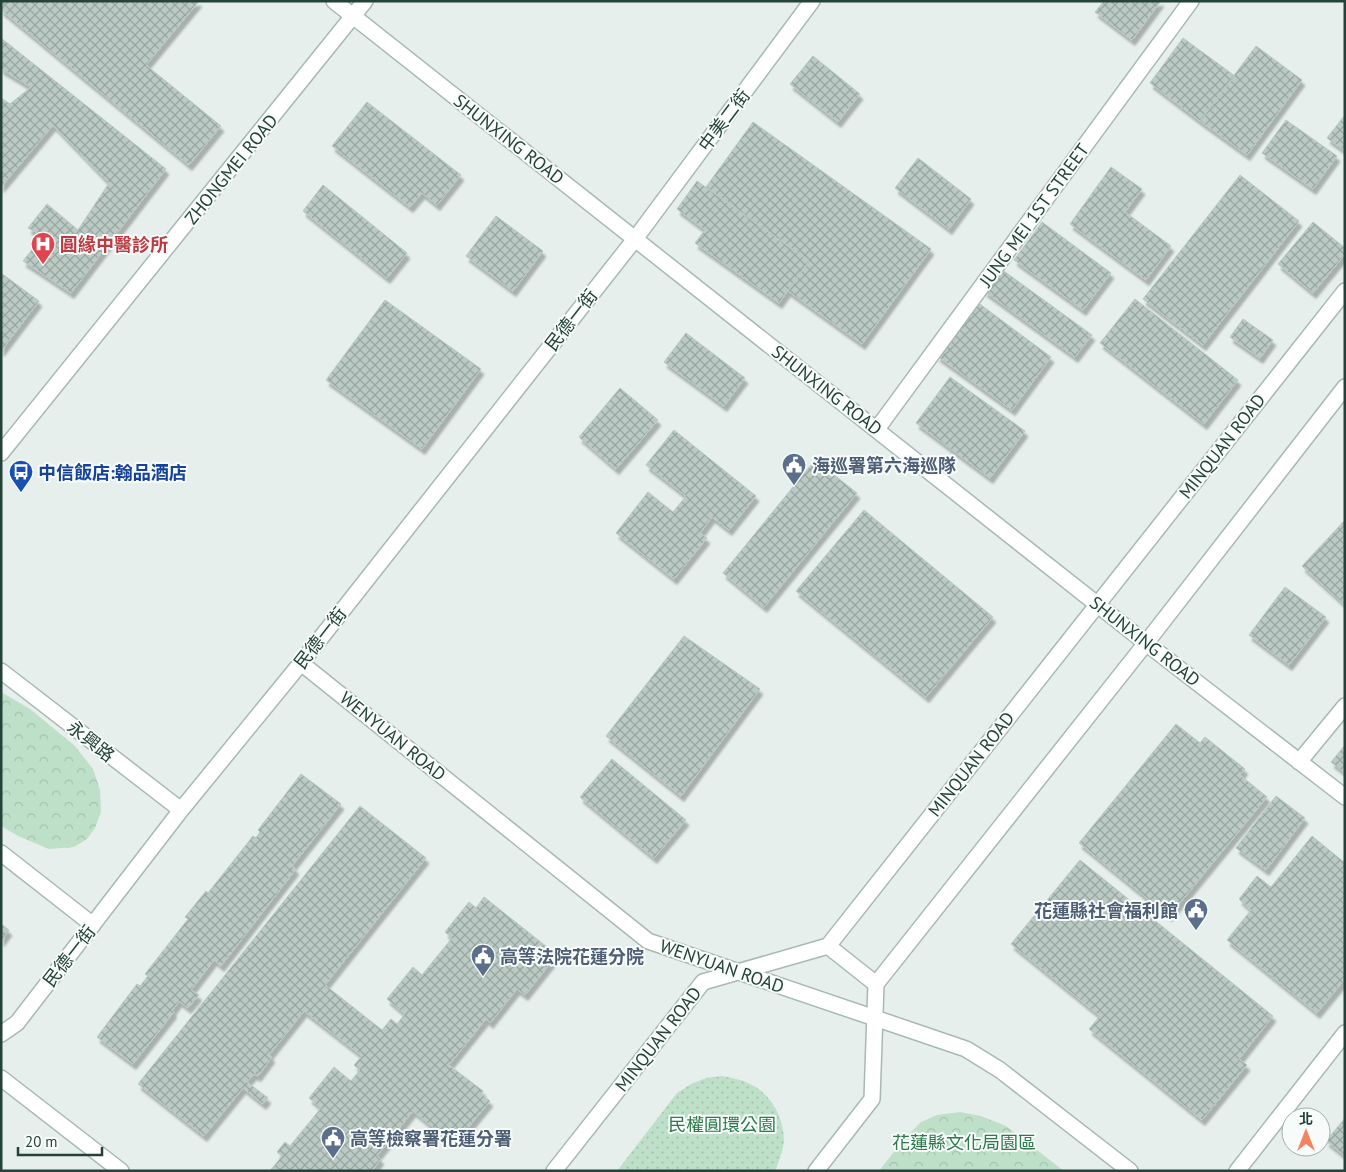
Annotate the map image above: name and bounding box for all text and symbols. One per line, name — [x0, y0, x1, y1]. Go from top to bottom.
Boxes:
street label: 中美二街 — [693, 84, 755, 156]
street label: SHUNXING ROAD — [449, 89, 569, 189]
street label: ZHONGMEI ROAD — [179, 109, 283, 229]
street label: JUNG MEI 1ST STREET — [974, 139, 1094, 292]
hospital icon: 圓緣中醫診所 — [30, 231, 56, 265]
place label: 圓緣中醫診所 — [60, 233, 168, 256]
street label: 民德一街 — [540, 285, 602, 355]
street label: SHUNXING ROAD — [767, 340, 887, 440]
street label: MINQUAN ROAD — [1174, 389, 1270, 503]
public building icon: 海巡署第六海巡隊 — [781, 452, 807, 486]
place label: 海巡署第六海巡隊 — [812, 454, 956, 477]
bus stop icon: 中信飯店:翰品酒店 — [8, 459, 34, 493]
place label: 中信飯店:翰品酒店 — [38, 461, 187, 484]
street label: SHUNXING ROAD — [1085, 591, 1205, 691]
street label: 民德一街 — [289, 603, 351, 673]
street label: WENYUAN ROAD — [335, 686, 451, 786]
street label: MINQUAN ROAD — [923, 707, 1019, 821]
street label: 永興路 — [63, 715, 119, 767]
public building icon: 花蓮縣社會福利館 — [1183, 897, 1209, 931]
place label: 花蓮縣社會福利館 — [1034, 899, 1178, 922]
street label: 民德一街 — [38, 921, 100, 991]
street label: WENYUAN ROAD — [657, 934, 787, 998]
public building icon: 高等法院花蓮分院 — [470, 943, 496, 977]
place label: 高等法院花蓮分院 — [500, 945, 644, 968]
street label: MINQUAN ROAD — [610, 982, 706, 1096]
north arrow — [1281, 1107, 1331, 1157]
text: 北 — [1299, 1110, 1313, 1128]
park label: 民權圓環公園 — [668, 1113, 776, 1136]
scale bar — [18, 1124, 101, 1156]
public building icon: 高等檢察署花蓮分署 — [320, 1125, 346, 1159]
place label: 高等檢察署花蓮分署 — [350, 1127, 512, 1150]
park label: 花蓮縣文化局園區 — [892, 1131, 1036, 1154]
text: 20 m — [25, 1132, 58, 1151]

